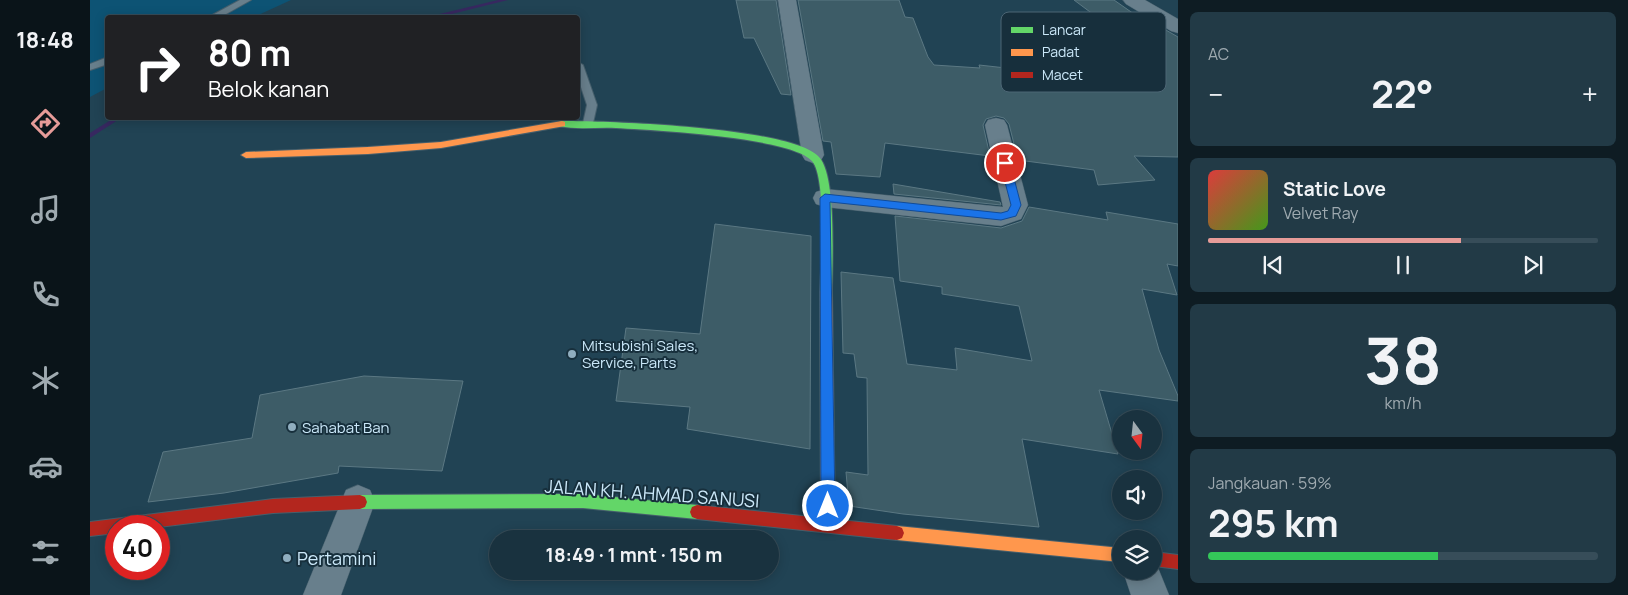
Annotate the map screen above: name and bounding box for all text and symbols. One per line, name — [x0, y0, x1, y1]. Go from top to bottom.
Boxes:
legend — [1001, 12, 1166, 92]
text: Lancar — [1042, 20, 1086, 39]
text: 18:48 — [16, 25, 74, 55]
text: 80 m — [208, 29, 291, 77]
icon: right — [125, 35, 190, 100]
text: Padat — [1042, 42, 1080, 61]
text: AC — [1208, 43, 1229, 65]
text: Macet — [1042, 65, 1083, 84]
text: 22° — [1371, 67, 1434, 119]
text: Belok kanan — [208, 74, 329, 104]
text: − — [1208, 75, 1223, 113]
text: + — [1582, 75, 1598, 113]
icon: directions — [28, 106, 63, 141]
pin — [984, 142, 1026, 184]
icon: arrive — [991, 149, 1019, 177]
text: Static Love — [1283, 176, 1386, 202]
icon: music — [28, 192, 63, 227]
text: Velvet Ray — [1283, 202, 1359, 224]
icon: previous — [1259, 251, 1287, 279]
icon: pause — [1389, 251, 1417, 279]
icon: next — [1519, 251, 1547, 279]
icon: phone — [28, 277, 63, 312]
text: 38 — [1364, 315, 1442, 404]
place label: Mitsubishi Sales, Service, Parts — [582, 335, 698, 373]
marker: Mitsubishi Sales, Service, Parts — [566, 348, 578, 360]
icon: climate — [28, 363, 63, 398]
text: km/h — [1384, 392, 1422, 414]
north arrow — [1112, 410, 1162, 460]
map controls — [1112, 410, 1162, 580]
place label: Sahabat Ban — [302, 417, 390, 438]
marker: Sahabat Ban — [286, 421, 298, 433]
icon: car — [28, 449, 63, 484]
button: sound — [1112, 470, 1162, 520]
text: Jangkauan · 59% — [1208, 472, 1332, 494]
street label: JALAN KH. AHMAD SANUSI — [544, 474, 760, 512]
position arrow — [801, 479, 853, 531]
text: 295 km — [1208, 496, 1339, 548]
speed limit sign: 40 — [105, 515, 170, 580]
button: layers — [1112, 530, 1162, 580]
icon: filters — [28, 535, 63, 570]
text: 18:49 · 1 mnt · 150 m — [546, 542, 722, 568]
place label: Pertamini — [297, 546, 376, 570]
marker: Pertamini — [281, 552, 293, 564]

